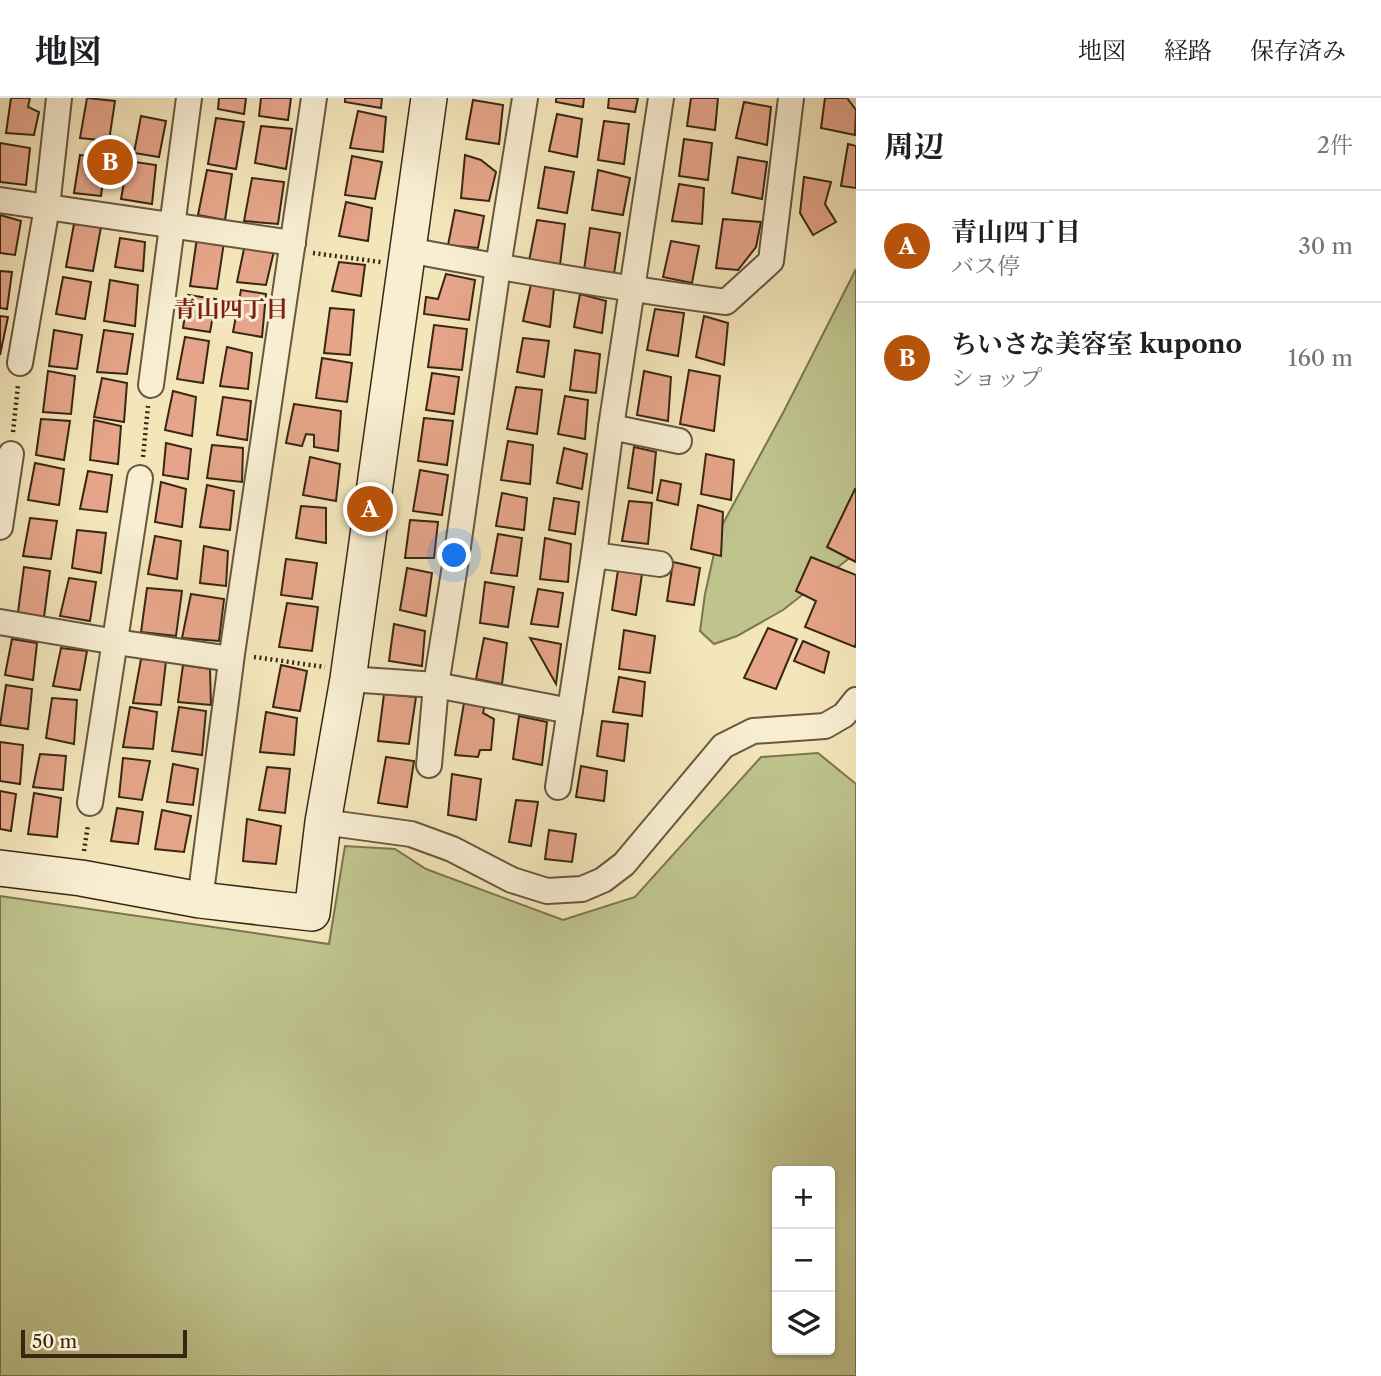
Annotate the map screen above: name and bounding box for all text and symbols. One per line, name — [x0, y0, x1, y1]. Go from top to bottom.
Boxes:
text: 地図 — [35, 31, 101, 72]
text: 地図 — [1078, 36, 1126, 65]
text: 経路 — [1164, 36, 1212, 65]
text: 保存済み — [1250, 36, 1346, 65]
text: 周辺 — [884, 128, 944, 165]
text: 2件 — [1317, 131, 1353, 159]
pin: B — [87, 136, 133, 188]
text: 青山四丁目 — [951, 216, 1081, 248]
text: A — [898, 232, 916, 260]
text: 30 m — [1298, 232, 1353, 260]
text: バス停 — [951, 252, 1020, 280]
district label: 青山四丁目 — [174, 295, 289, 323]
text: ちいさな美容室 kupono — [951, 328, 1242, 360]
text: B — [898, 344, 916, 372]
text: 160 m — [1288, 344, 1353, 372]
text: ショップ — [951, 364, 1043, 392]
pin: A — [347, 483, 393, 535]
your location — [437, 538, 471, 572]
map controls — [772, 1166, 835, 1355]
button: + — [772, 1166, 835, 1229]
button: − — [772, 1229, 835, 1292]
button: layers — [772, 1292, 835, 1355]
scale bar — [21, 1327, 187, 1359]
text: 50 m — [32, 1330, 77, 1353]

